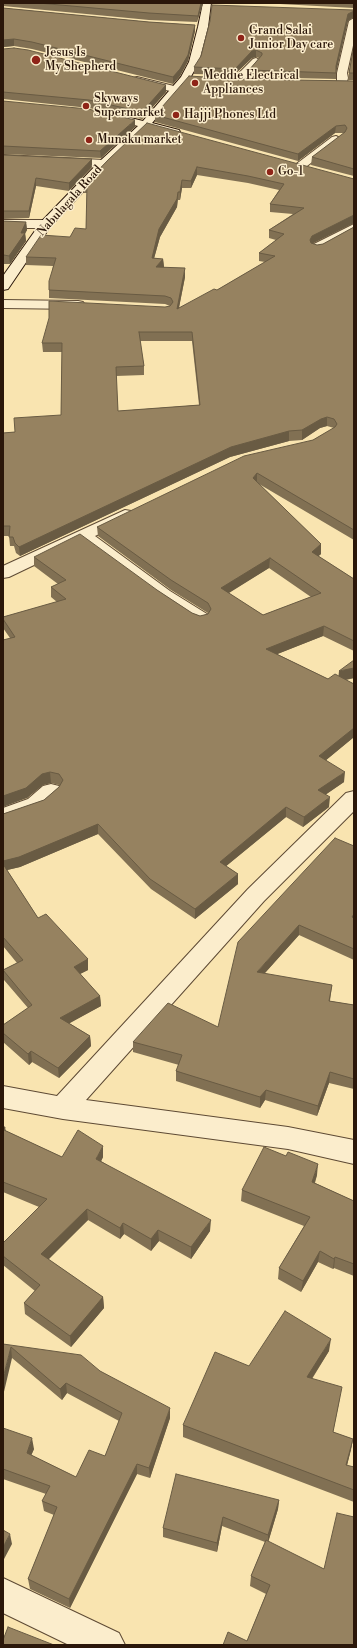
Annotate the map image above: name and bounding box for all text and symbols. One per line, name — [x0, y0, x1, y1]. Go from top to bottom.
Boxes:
place label: Grand Salai Junior Day care — [249, 24, 333, 52]
marker: Grand Salai Junior Day care — [236, 33, 246, 43]
place label: Jesus Is My Shepherd — [45, 46, 116, 74]
marker: Jesus Is My Shepherd — [30, 54, 42, 66]
place label: Meddie Electrical Appliances — [203, 69, 299, 97]
marker: Meddie Electrical Appliances — [190, 78, 200, 88]
place label: Skyways Supermarket — [94, 92, 164, 120]
marker: Skyways Supermarket — [81, 101, 91, 111]
place label: Hajji Phones Ltd — [184, 108, 276, 122]
marker: Hajji Phones Ltd — [171, 110, 181, 120]
place label: Munaku market — [97, 133, 182, 147]
marker: Munaku market — [84, 135, 94, 145]
street label: Nabulagala Road — [34, 163, 106, 239]
place label: Go-1 — [278, 165, 303, 179]
marker: Go-1 — [265, 167, 275, 177]

